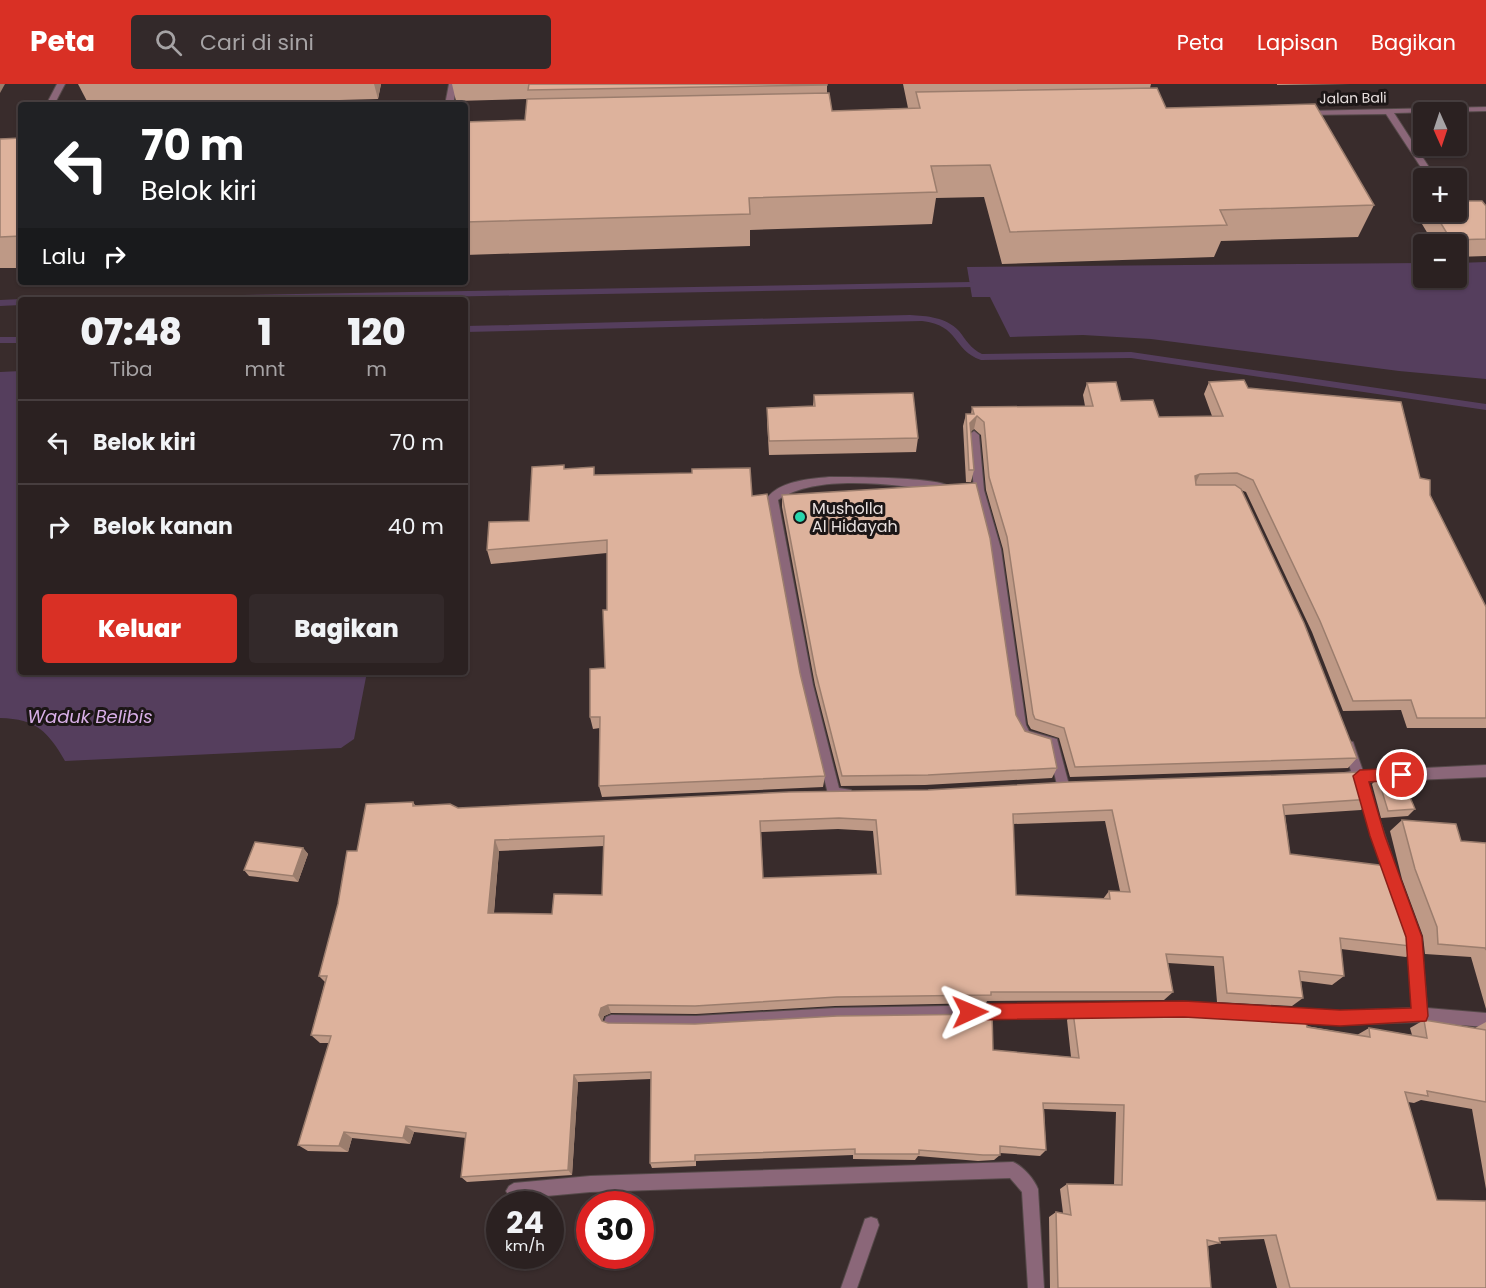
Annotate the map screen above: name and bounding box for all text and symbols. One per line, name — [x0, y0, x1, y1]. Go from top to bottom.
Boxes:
search box — [131, 15, 551, 69]
text: Peta — [30, 22, 95, 61]
icon: search — [152, 26, 185, 59]
text: Cari di sini — [200, 27, 314, 58]
text: Peta — [1177, 28, 1224, 57]
text: Lapisan — [1257, 28, 1338, 57]
text: Bagikan — [1371, 28, 1456, 57]
street label: Jalan Bali — [1319, 87, 1387, 109]
north arrow — [1413, 102, 1467, 156]
map controls — [1413, 102, 1467, 288]
text: 70 m — [141, 116, 244, 175]
icon: left — [42, 126, 120, 204]
button: + — [1413, 168, 1467, 222]
text: Belok kiri — [141, 172, 257, 209]
button: − — [1413, 234, 1467, 288]
icon: right — [98, 240, 131, 273]
text: Lalu — [42, 241, 86, 272]
text: 07:48 — [80, 307, 182, 358]
text: 1 — [258, 307, 272, 358]
text: 120 — [348, 307, 406, 358]
text: Tiba — [110, 355, 153, 383]
text: mnt — [244, 355, 285, 383]
text: m — [366, 355, 387, 383]
icon: left — [42, 426, 75, 459]
text: Belok kiri — [93, 427, 196, 458]
text: 70 m — [390, 427, 444, 458]
place label: Musholla Al Hidayah — [812, 497, 898, 538]
icon: right — [42, 510, 75, 543]
marker: Musholla Al Hidayah — [793, 510, 807, 524]
text: Belok kanan — [93, 511, 233, 542]
text: 40 m — [388, 511, 444, 542]
button: Keluar — [42, 594, 237, 663]
button: Bagikan — [249, 594, 444, 663]
water label: Waduk Belibis — [27, 704, 153, 729]
pin — [1376, 749, 1427, 800]
icon: arrive — [1385, 758, 1418, 791]
position arrow — [938, 980, 1002, 1044]
speed limit sign: 30 — [576, 1191, 654, 1269]
text: 24 — [506, 1201, 544, 1244]
text: km/h — [505, 1235, 545, 1256]

